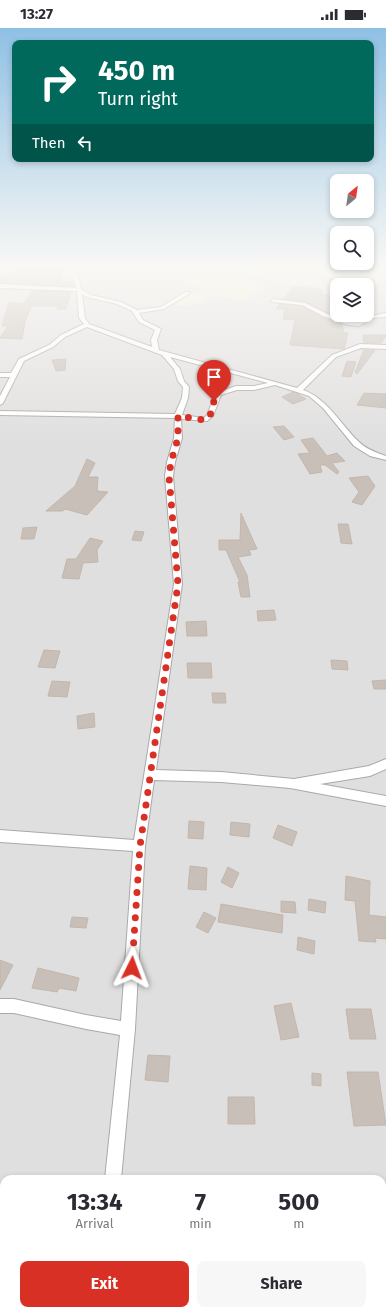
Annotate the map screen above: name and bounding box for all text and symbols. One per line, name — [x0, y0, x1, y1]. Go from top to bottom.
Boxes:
text: 13:27 — [20, 5, 53, 23]
text: 450 m — [98, 54, 175, 87]
icon: right — [32, 56, 84, 108]
text: Turn right — [98, 88, 178, 110]
icon: left — [74, 132, 96, 154]
text: Then — [32, 134, 66, 152]
north arrow — [330, 174, 374, 218]
map controls — [330, 174, 374, 322]
button: search — [330, 226, 374, 270]
button: layers — [330, 278, 374, 322]
pin — [197, 360, 231, 401]
icon: arrive — [203, 366, 225, 388]
position arrow — [111, 947, 153, 989]
text: 13:34 — [67, 1188, 122, 1216]
text: 7 — [195, 1188, 206, 1216]
text: 500 — [278, 1188, 319, 1216]
text: Arrival — [76, 1216, 114, 1231]
text: min — [189, 1216, 212, 1231]
text: m — [293, 1216, 304, 1231]
button: Exit — [20, 1261, 189, 1307]
button: Share — [197, 1261, 366, 1307]

